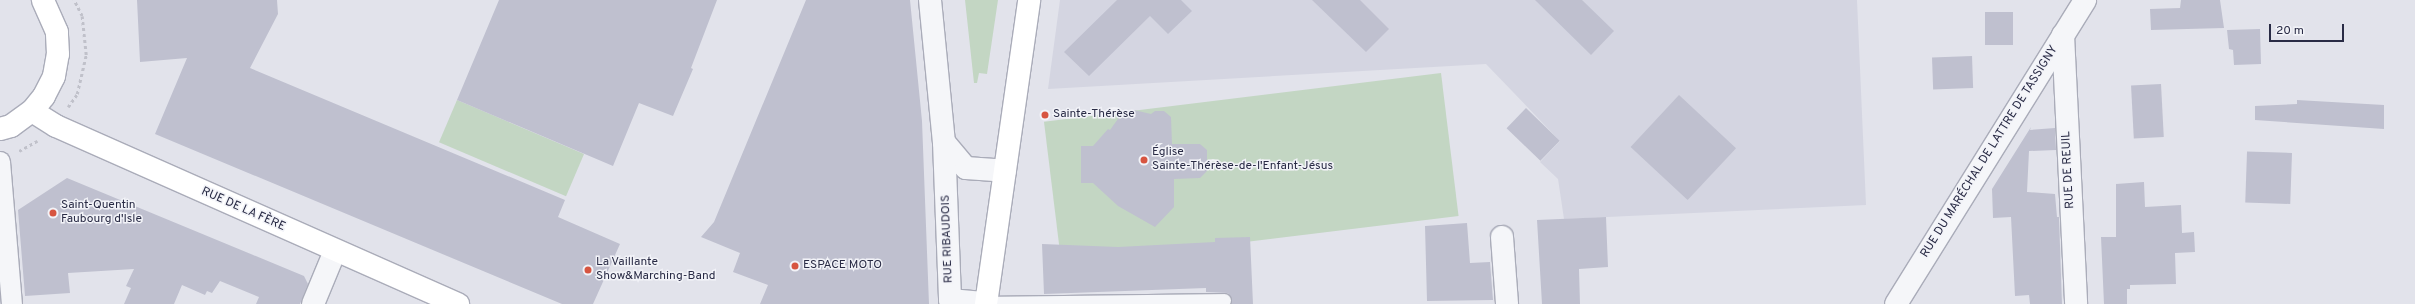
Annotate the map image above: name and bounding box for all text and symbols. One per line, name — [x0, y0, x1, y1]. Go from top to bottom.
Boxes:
scale bar — [2271, 16, 2346, 42]
text: 20 m — [2276, 23, 2304, 39]
street label: RUE DU MARÉCHAL DE LATTRE DE TASSIGNY — [1918, 43, 2062, 261]
place label: Sainte-Thérèse — [1053, 108, 1135, 122]
marker: Sainte-Thérèse — [1040, 110, 1050, 120]
street label: RUE DE REUIL — [2060, 131, 2078, 209]
place label: Église Sainte-Thérèse-de-l'Enfant-Jésus — [1152, 146, 1333, 174]
marker: Église Sainte-Thérèse-de-l'Enfant-Jésus — [1139, 155, 1149, 165]
street label: RUE DE LA FÈRE — [198, 185, 288, 235]
street label: RUE RIBAUDOIS — [939, 195, 957, 283]
place label: Saint-Quentin Faubourg d'Isle — [61, 199, 142, 227]
marker: Saint-Quentin Faubourg d'Isle — [48, 208, 58, 218]
place label: La Vaillante Show&Marching-Band — [596, 256, 716, 284]
place label: ESPACE MOTO — [803, 259, 882, 273]
marker: ESPACE MOTO — [790, 261, 800, 271]
marker: La Vaillante Show&Marching-Band — [583, 265, 593, 275]

